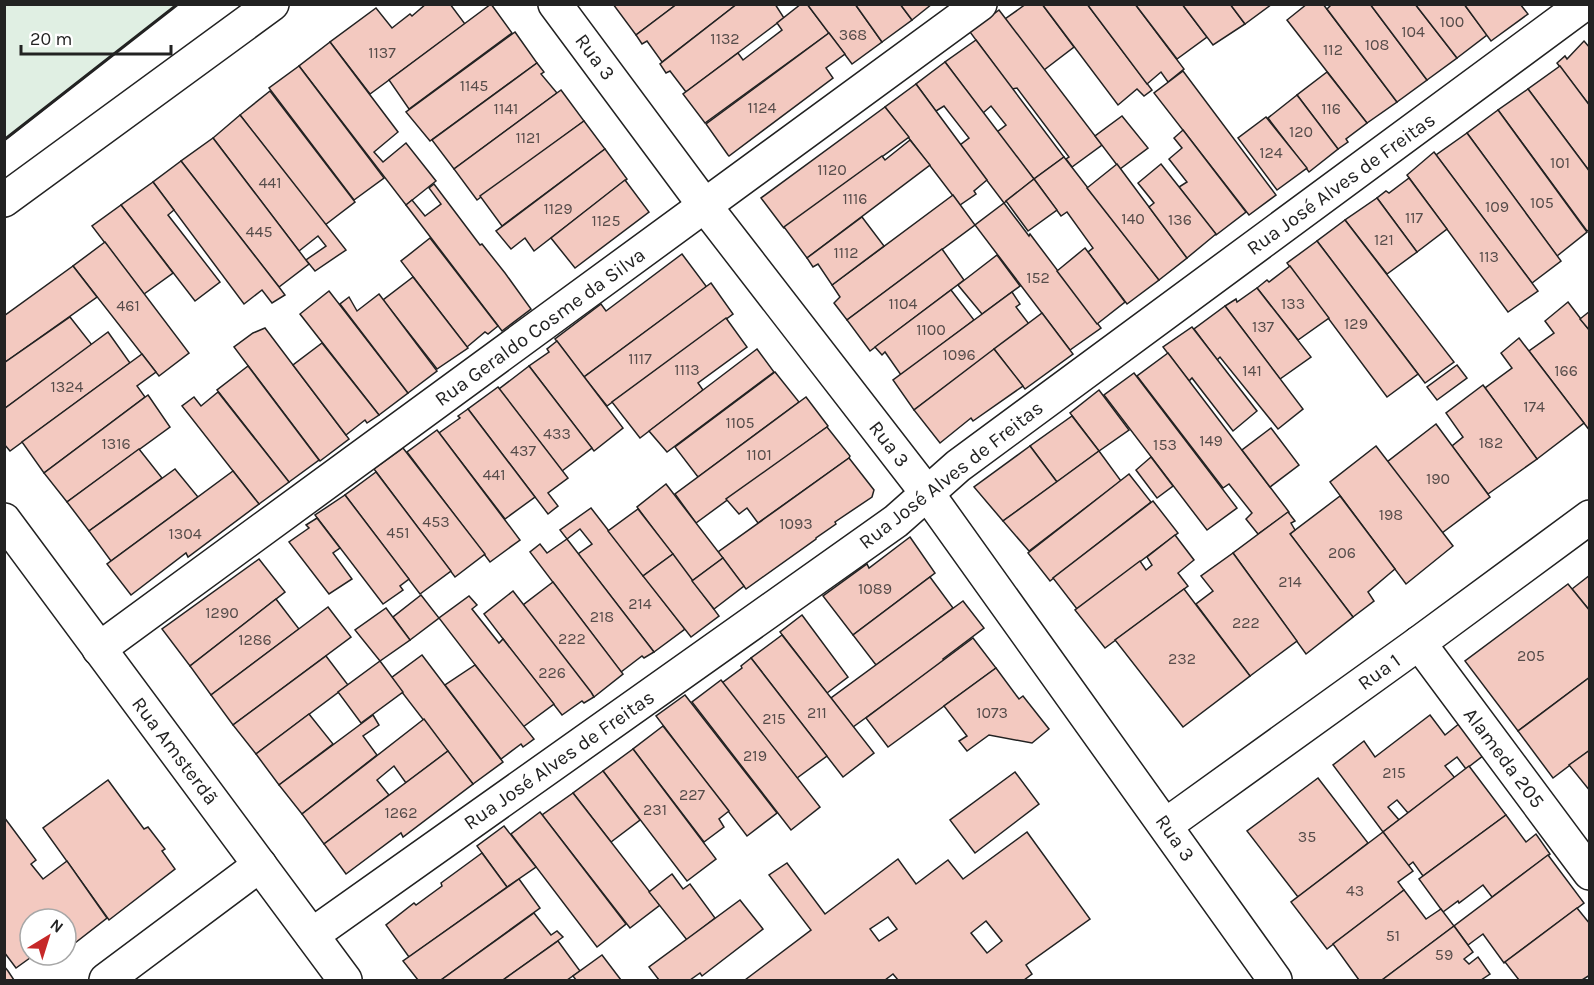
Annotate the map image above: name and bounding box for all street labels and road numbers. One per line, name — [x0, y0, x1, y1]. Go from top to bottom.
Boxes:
street label: Rua 3 — [570, 29, 620, 85]
street label: Rua José Alves de Freitas — [1242, 108, 1440, 260]
street label: Rua Geraldo Cosme da Silva — [430, 243, 650, 411]
street label: Rua José Alves de Freitas — [854, 396, 1048, 554]
street label: Rua 3 — [864, 416, 914, 472]
street label: Rua 1 — [1353, 649, 1405, 695]
street label: Rua José Alves de Freitas — [459, 685, 659, 835]
street label: Rua Amsterdã — [127, 693, 223, 809]
street label: Alameda 205 — [1459, 703, 1549, 813]
street label: Rua 3 — [1151, 810, 1199, 866]

